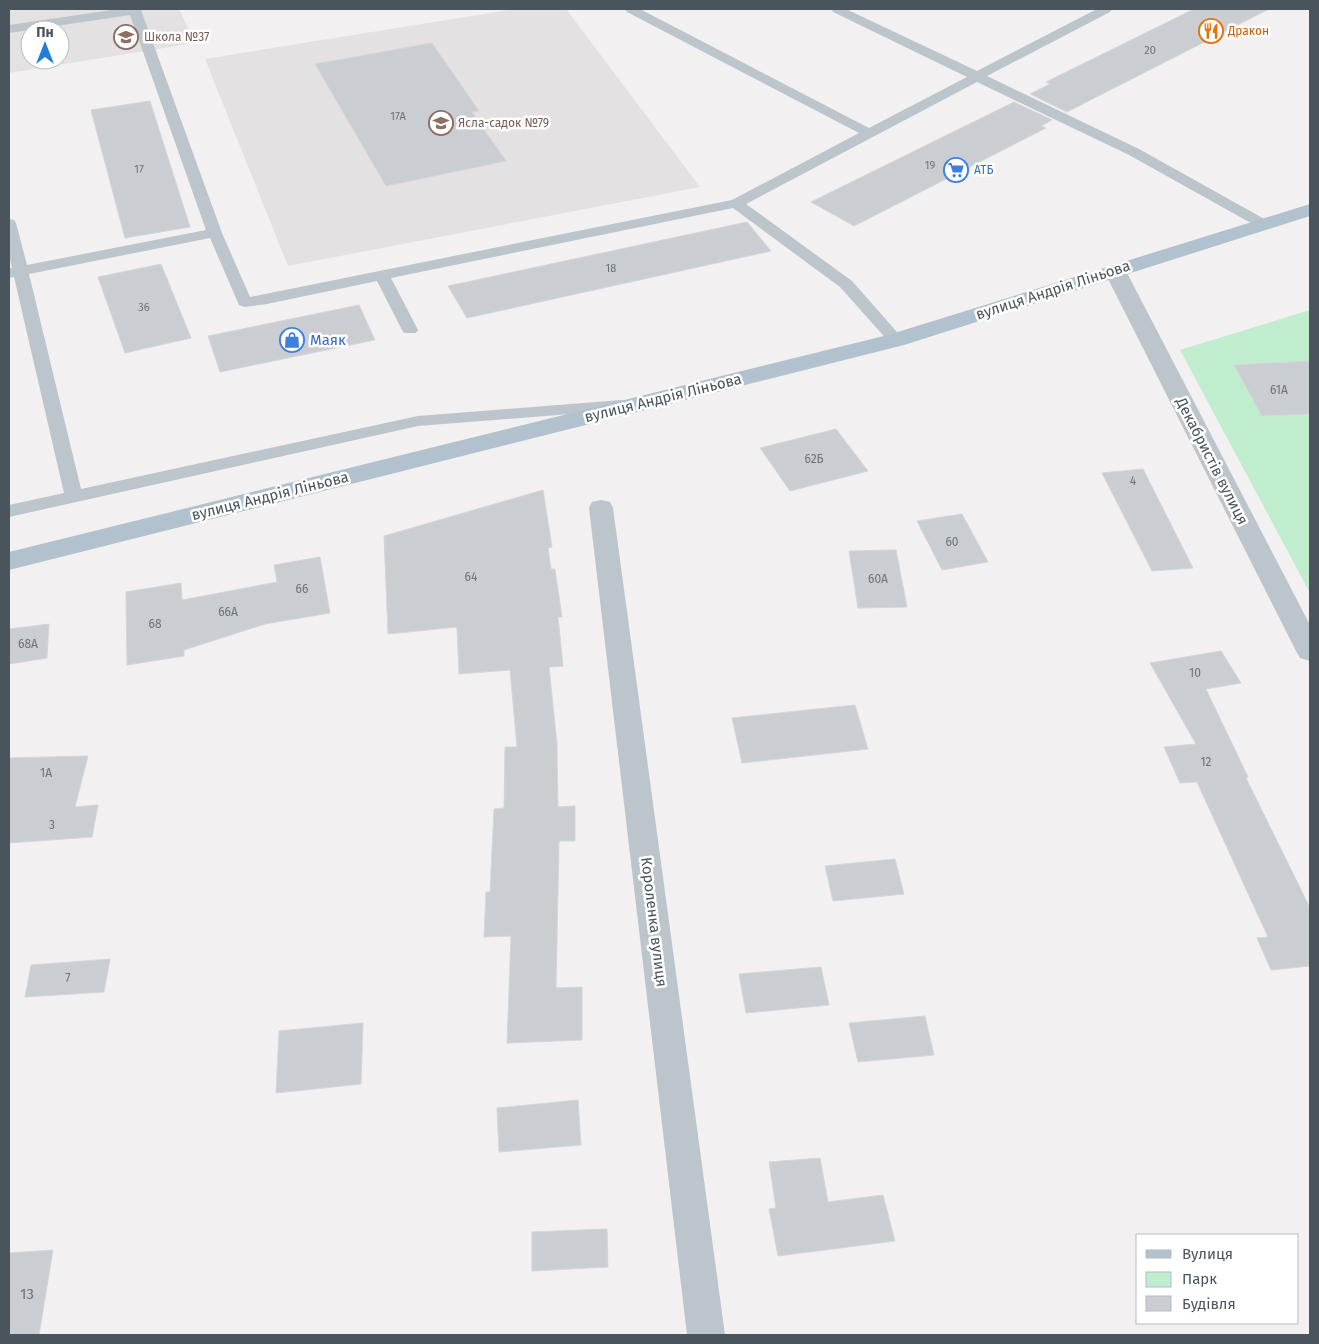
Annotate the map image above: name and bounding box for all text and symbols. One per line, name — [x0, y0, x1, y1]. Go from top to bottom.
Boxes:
restaurant icon: Дракон — [1198, 18, 1224, 44]
north arrow — [20, 20, 70, 70]
text: Пн — [36, 24, 54, 41]
school or university icon: Школа №37 — [113, 24, 139, 50]
place label: Дракон — [1227, 24, 1269, 38]
place label: Школа №37 — [144, 30, 209, 44]
house number: 20 — [1144, 44, 1156, 57]
house number: 17А — [390, 110, 407, 123]
school or university icon: Ясла-садок №79 — [428, 110, 454, 136]
place label: Ясла-садок №79 — [458, 116, 549, 130]
supermarket icon: АТБ — [943, 157, 969, 183]
house number: 19 — [925, 159, 935, 172]
house number: 17 — [134, 163, 144, 176]
place label: АТБ — [974, 163, 993, 177]
street label: вулиця Андрія Ліньова — [973, 257, 1133, 323]
house number: 18 — [606, 262, 616, 275]
house number: 36 — [138, 301, 150, 314]
shop icon: Маяк — [279, 327, 305, 353]
place label: Маяк — [310, 331, 346, 349]
street label: вулиця Андрія Ліньова — [583, 370, 743, 426]
house number: 61А — [1270, 383, 1288, 397]
street label: Декабристів вулиця — [1172, 393, 1252, 528]
house number: 62Б — [804, 452, 824, 466]
street label: вулиця Андрія Ліньова — [190, 468, 350, 524]
house number: 4 — [1130, 474, 1137, 488]
house number: 60 — [945, 535, 959, 549]
house number: 64 — [465, 570, 478, 584]
house number: 60А — [868, 572, 888, 586]
house number: 66 — [296, 582, 308, 596]
house number: 66А — [218, 605, 238, 619]
house number: 68 — [148, 617, 162, 631]
house number: 68А — [18, 637, 38, 651]
house number: 10 — [1189, 666, 1201, 680]
house number: 12 — [1200, 755, 1212, 769]
house number: 1А — [40, 766, 52, 780]
house number: 3 — [49, 818, 55, 832]
street label: Короленка вулиця — [637, 856, 671, 988]
house number: 7 — [65, 971, 71, 985]
legend — [1136, 1234, 1299, 1324]
text: Вулиця — [1182, 1245, 1233, 1263]
text: Парк — [1182, 1270, 1217, 1288]
house number: 13 — [20, 1285, 34, 1303]
text: Будівля — [1182, 1295, 1236, 1313]

